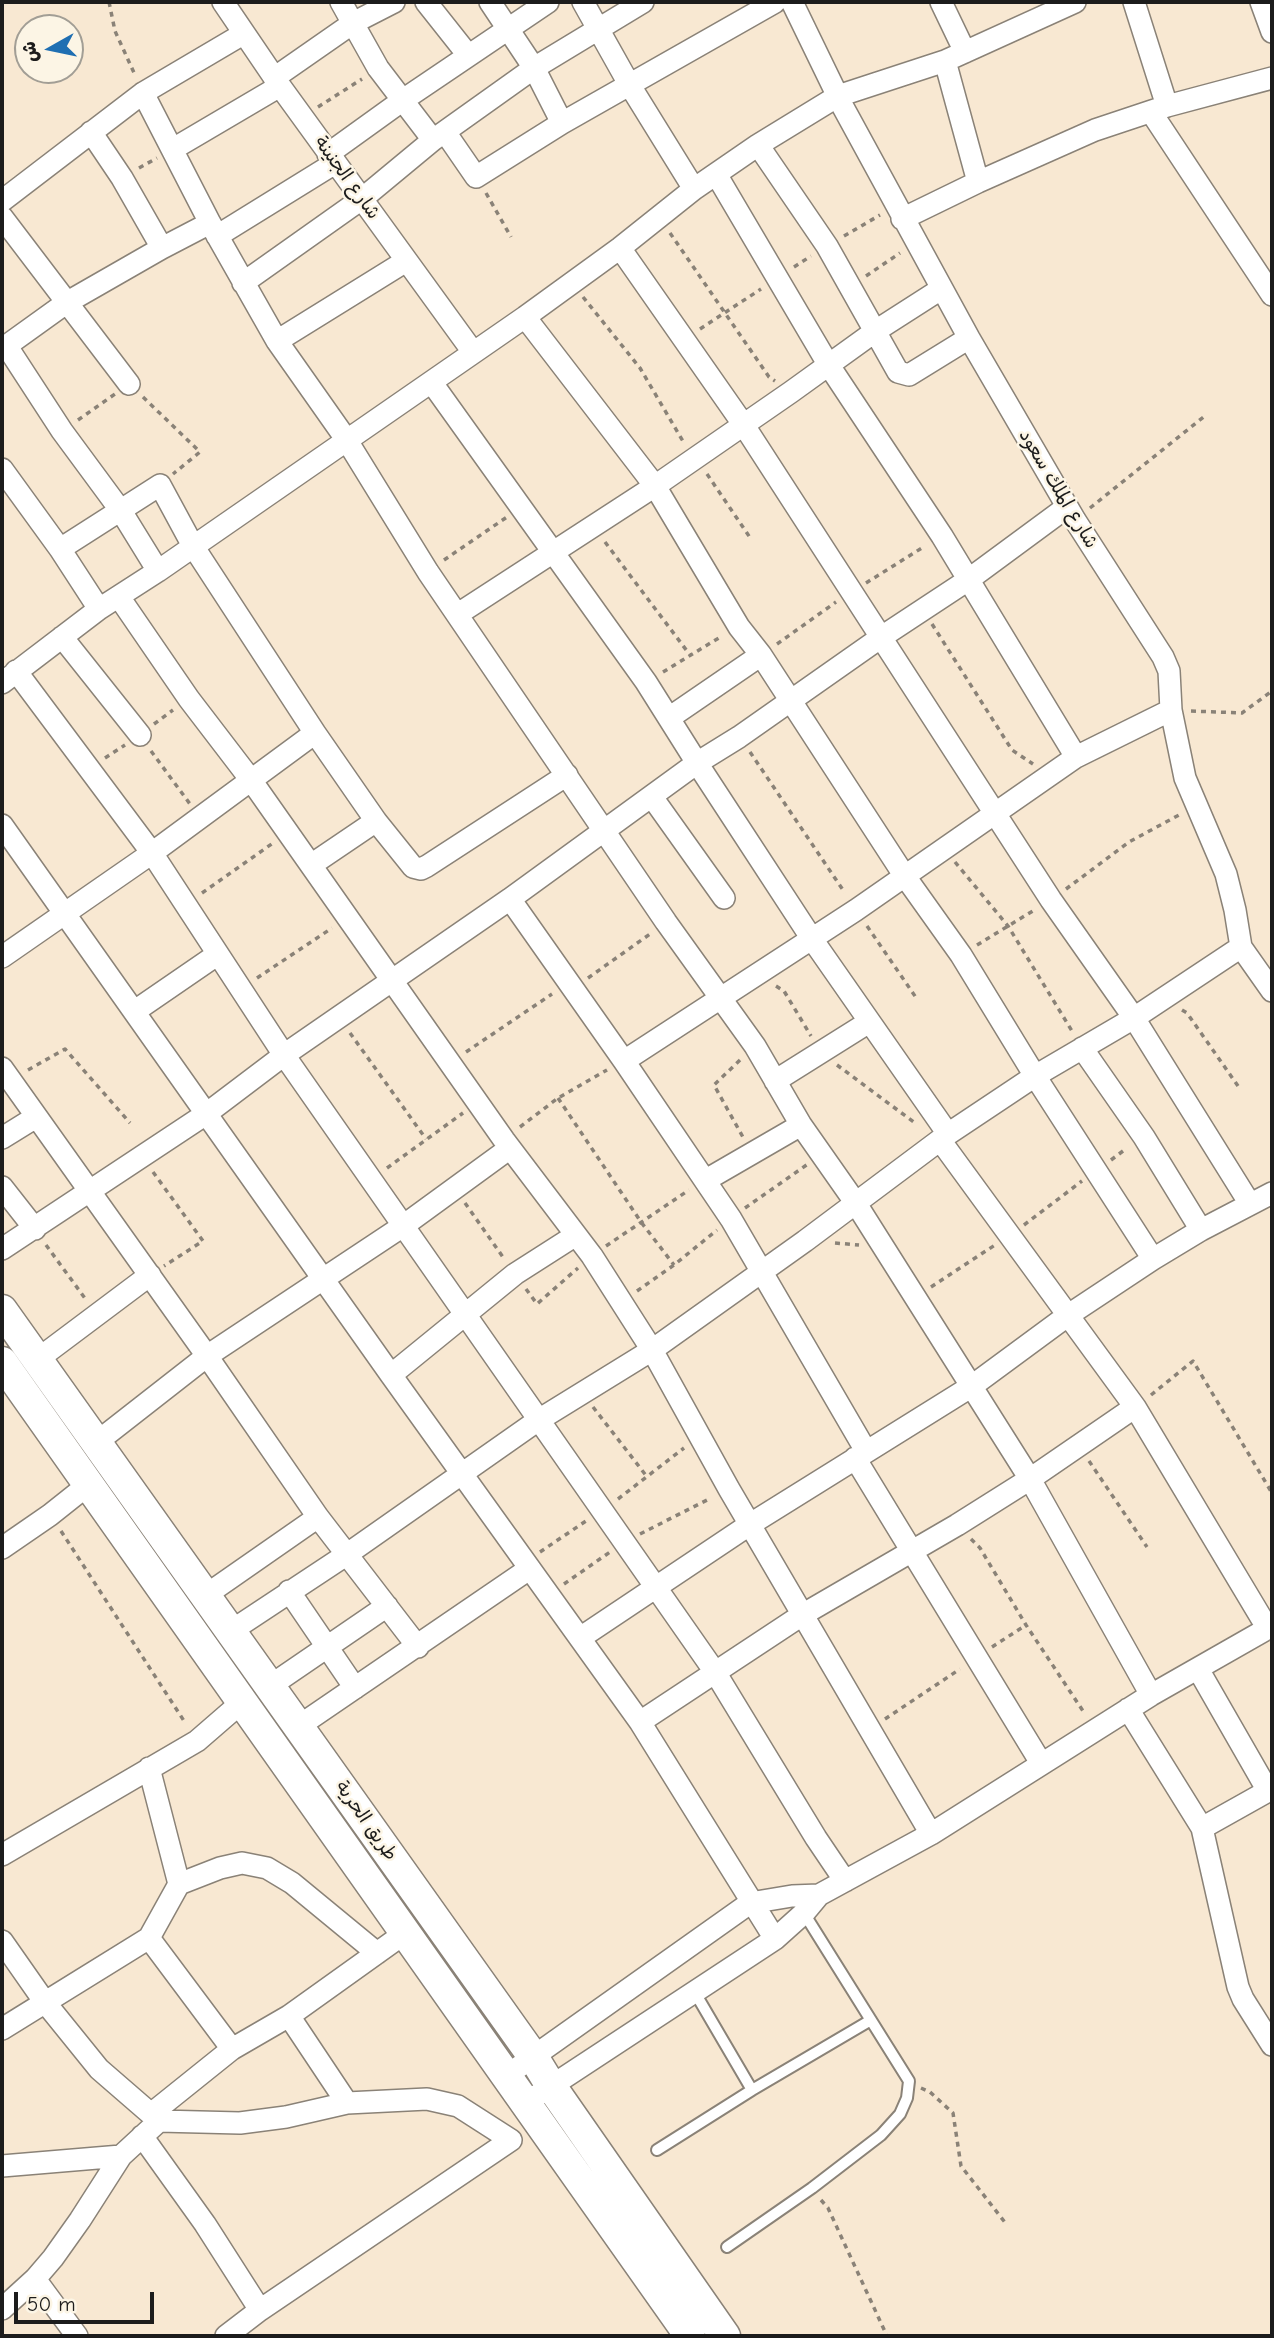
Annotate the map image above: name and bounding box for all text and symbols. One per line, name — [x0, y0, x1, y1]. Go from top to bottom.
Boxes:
north arrow — [14, 14, 84, 84]
text: ش — [18, 40, 43, 64]
street label: شارع الجنينة — [309, 132, 385, 224]
street label: شارع الملك سعود — [1013, 425, 1103, 553]
street label: طريق الحرية — [330, 1777, 402, 1865]
scale bar — [18, 2278, 158, 2322]
text: 50 m — [27, 2292, 76, 2316]

